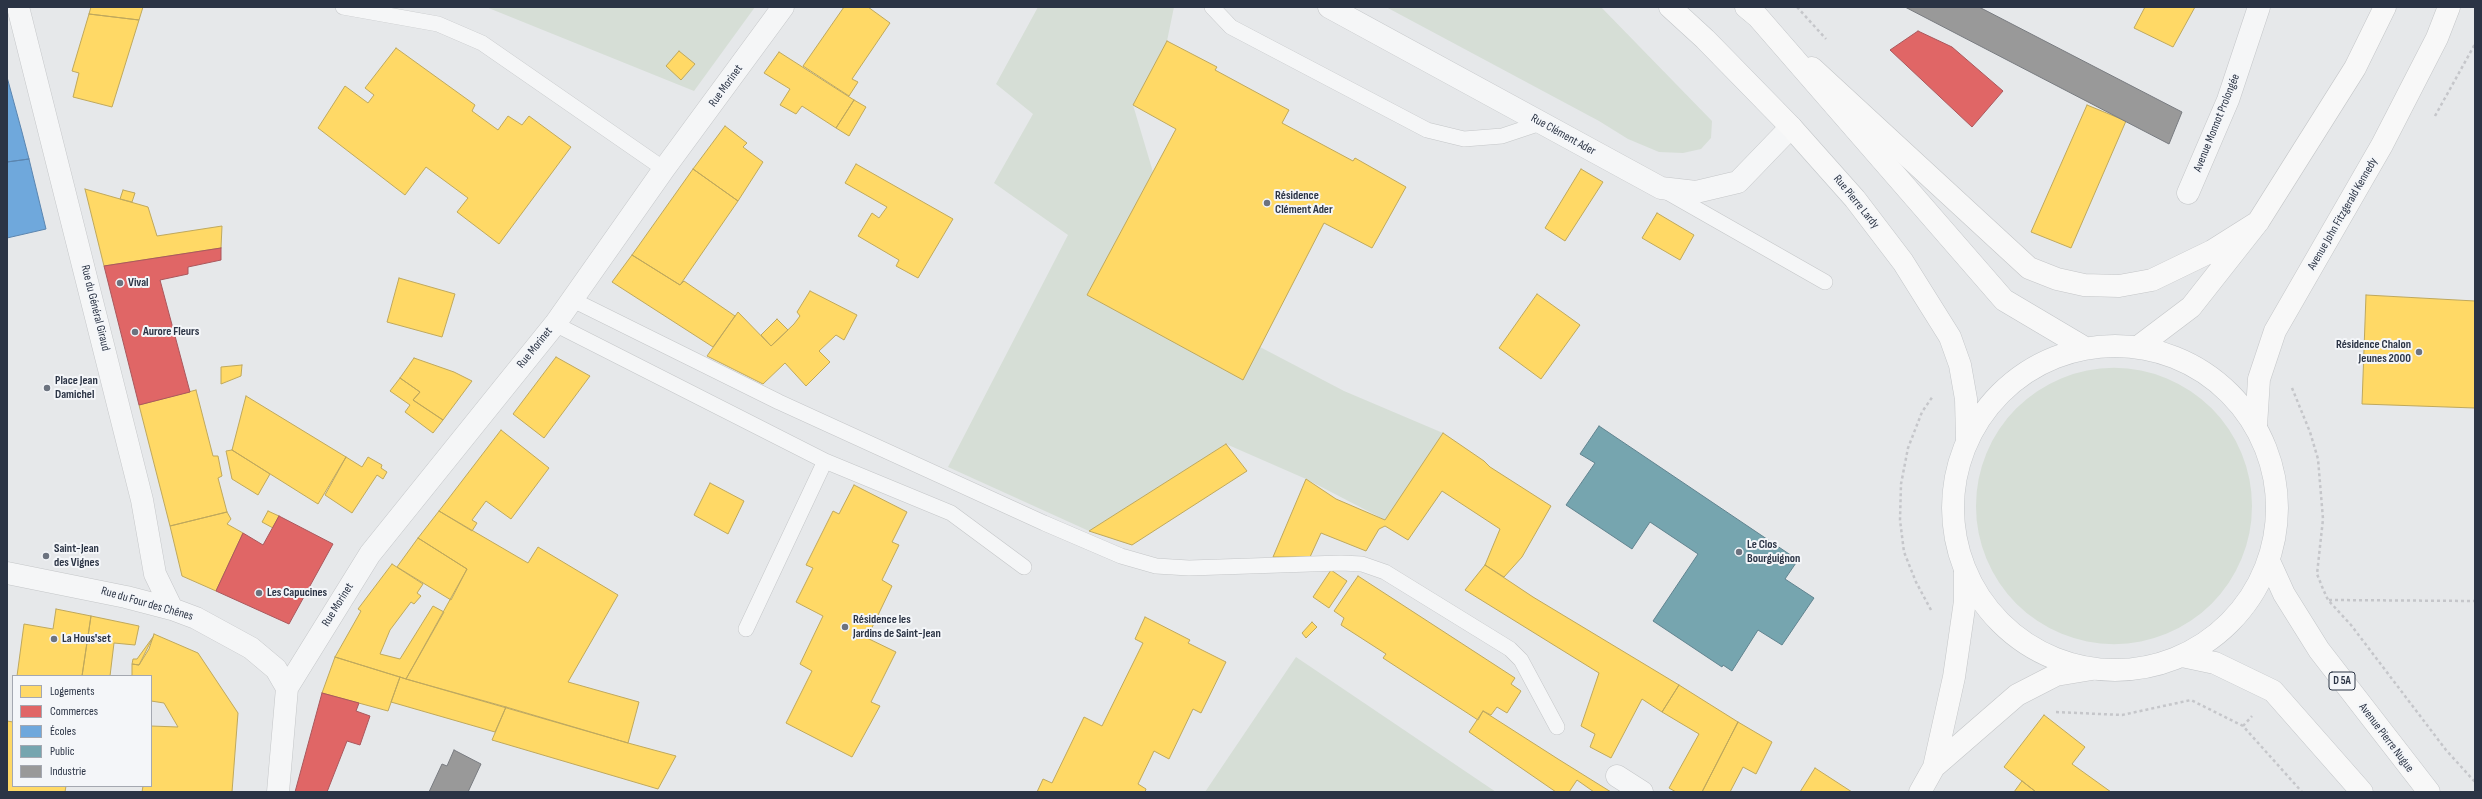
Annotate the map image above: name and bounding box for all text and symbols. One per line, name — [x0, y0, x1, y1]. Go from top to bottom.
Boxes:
street label: Rue Morinet — [706, 62, 746, 110]
street label: Avenue Monnot Prolongée — [2191, 72, 2243, 174]
street label: Rue Clément Ader — [1528, 111, 1598, 159]
street label: Avenue John Fitzgerald Kennedy — [2305, 155, 2381, 273]
street label: Rue Pierre Lardy — [1830, 172, 1882, 232]
place label: Résidence Clément Ader — [1275, 189, 1333, 217]
marker: Résidence Clément Ader — [1262, 198, 1272, 208]
street label: Rue du Général Giraud — [77, 263, 113, 353]
place label: Vival — [128, 276, 149, 290]
marker: Vival — [115, 278, 125, 288]
place label: Aurore Fleurs — [143, 325, 199, 339]
street label: Rue Morinet — [514, 325, 556, 371]
marker: Aurore Fleurs — [130, 327, 140, 337]
place label: Résidence Chalon Jeunes 2000 — [2336, 338, 2411, 366]
marker: Résidence Chalon Jeunes 2000 — [2414, 347, 2424, 357]
place label: Place Jean Damichel — [55, 374, 98, 402]
marker: Place Jean Damichel — [42, 383, 52, 393]
place label: Le Clos Bourguignon — [1747, 538, 1800, 566]
place label: Saint-Jean des Vignes — [54, 542, 99, 570]
marker: Le Clos Bourguignon — [1734, 547, 1744, 557]
marker: Saint-Jean des Vignes — [41, 551, 51, 561]
street label: Rue Morinet — [319, 581, 357, 629]
street label: Rue du Four des Chênes — [99, 584, 195, 624]
place label: Les Capucines — [267, 586, 327, 600]
marker: Les Capucines — [254, 588, 264, 598]
place label: Résidence les Jardins de Saint-Jean — [853, 613, 941, 641]
marker: Résidence les Jardins de Saint-Jean — [840, 622, 850, 632]
place label: La Hous'set — [62, 632, 111, 646]
marker: La Hous'set — [49, 634, 59, 644]
road number: D 5A — [2329, 672, 2355, 690]
legend — [12, 675, 152, 787]
text: Logements — [50, 684, 94, 699]
street label: Avenue Pierre Nugue — [2355, 701, 2417, 775]
text: Commerces — [50, 704, 98, 719]
text: Écoles — [50, 724, 76, 739]
text: Public — [50, 744, 75, 759]
text: Industrie — [50, 764, 86, 779]

